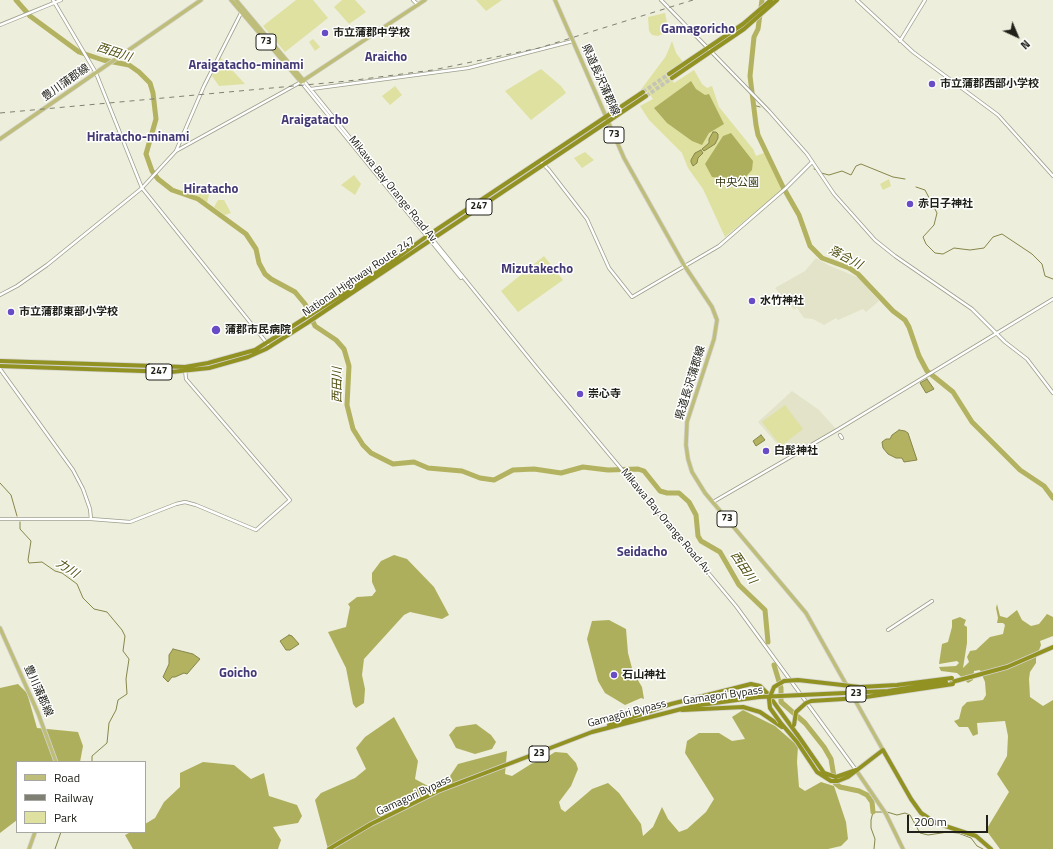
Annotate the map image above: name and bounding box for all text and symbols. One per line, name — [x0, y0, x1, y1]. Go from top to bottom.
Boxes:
north arrow — [997, 16, 1037, 56]
district label: Gamagoricho — [661, 22, 735, 38]
place label: 市立蒲郡中学校 — [333, 26, 410, 40]
marker: 市立蒲郡中学校 — [320, 28, 330, 38]
road number: 73 — [256, 34, 276, 50]
text: N — [1017, 36, 1034, 53]
water label: 西田川 — [95, 41, 133, 65]
street label: 県道長沢蒲郡線 — [578, 42, 622, 118]
district label: Araicho — [365, 50, 407, 66]
district label: Araigatacho-minami — [188, 58, 304, 74]
street label: 豊川蒲郡線 — [40, 62, 92, 104]
place label: 市立蒲郡西部小学校 — [940, 77, 1039, 91]
marker: 市立蒲郡西部小学校 — [927, 79, 937, 89]
district label: Araigatacho — [281, 113, 349, 129]
road number: 73 — [604, 127, 624, 143]
district label: Hiratacho-minami — [87, 130, 189, 146]
street label: Mikawa Bay Orange Road Av. — [346, 134, 440, 246]
park label: 中央公園 — [715, 176, 759, 190]
district label: Hiratacho — [184, 182, 238, 198]
place label: 赤日子神社 — [918, 197, 973, 211]
road number: 247 — [466, 199, 492, 215]
marker: 赤日子神社 — [905, 199, 915, 209]
street label: National Highway Route 247 — [300, 234, 418, 320]
water label: 落合川 — [826, 243, 864, 273]
district label: Mizutakecho — [501, 262, 573, 278]
place label: 水竹神社 — [760, 294, 804, 308]
marker: 水竹神社 — [747, 296, 757, 306]
place label: 市立蒲郡東部小学校 — [19, 305, 118, 319]
marker: 市立蒲郡東部小学校 — [6, 307, 16, 317]
place label: 蒲郡市民病院 — [225, 323, 291, 337]
marker: 蒲郡市民病院 — [210, 324, 222, 336]
street label: 県道長沢蒲郡線 — [673, 344, 709, 422]
road number: 247 — [146, 364, 172, 380]
water label: 西田川 — [331, 367, 345, 403]
place label: 崇心寺 — [588, 387, 621, 401]
marker: 崇心寺 — [575, 389, 585, 399]
place label: 白髭神社 — [774, 444, 818, 458]
marker: 白髭神社 — [761, 446, 771, 456]
street label: Mikawa Bay Orange Road Av. — [618, 466, 714, 578]
road number: 73 — [717, 511, 737, 527]
district label: Seidacho — [617, 545, 667, 561]
water label: 西田川 — [727, 549, 759, 587]
water label: 力川 — [53, 556, 81, 582]
street label: 豊川蒲郡線 — [21, 663, 55, 719]
district label: Goicho — [219, 666, 257, 682]
place label: 石山神社 — [622, 668, 666, 682]
marker: 石山神社 — [609, 670, 619, 680]
street label: Gamagori Bypass — [682, 684, 764, 708]
road number: 23 — [846, 686, 866, 702]
street label: Gamagōri Bypass — [586, 697, 668, 731]
road number: 23 — [529, 746, 549, 762]
legend — [16, 761, 146, 833]
text: Road — [54, 768, 80, 787]
street label: Gamagori Bypass — [375, 773, 453, 819]
text: Railway — [54, 788, 94, 807]
scale bar — [909, 807, 990, 833]
text: Park — [54, 808, 77, 827]
text: 200 m — [914, 812, 947, 831]

